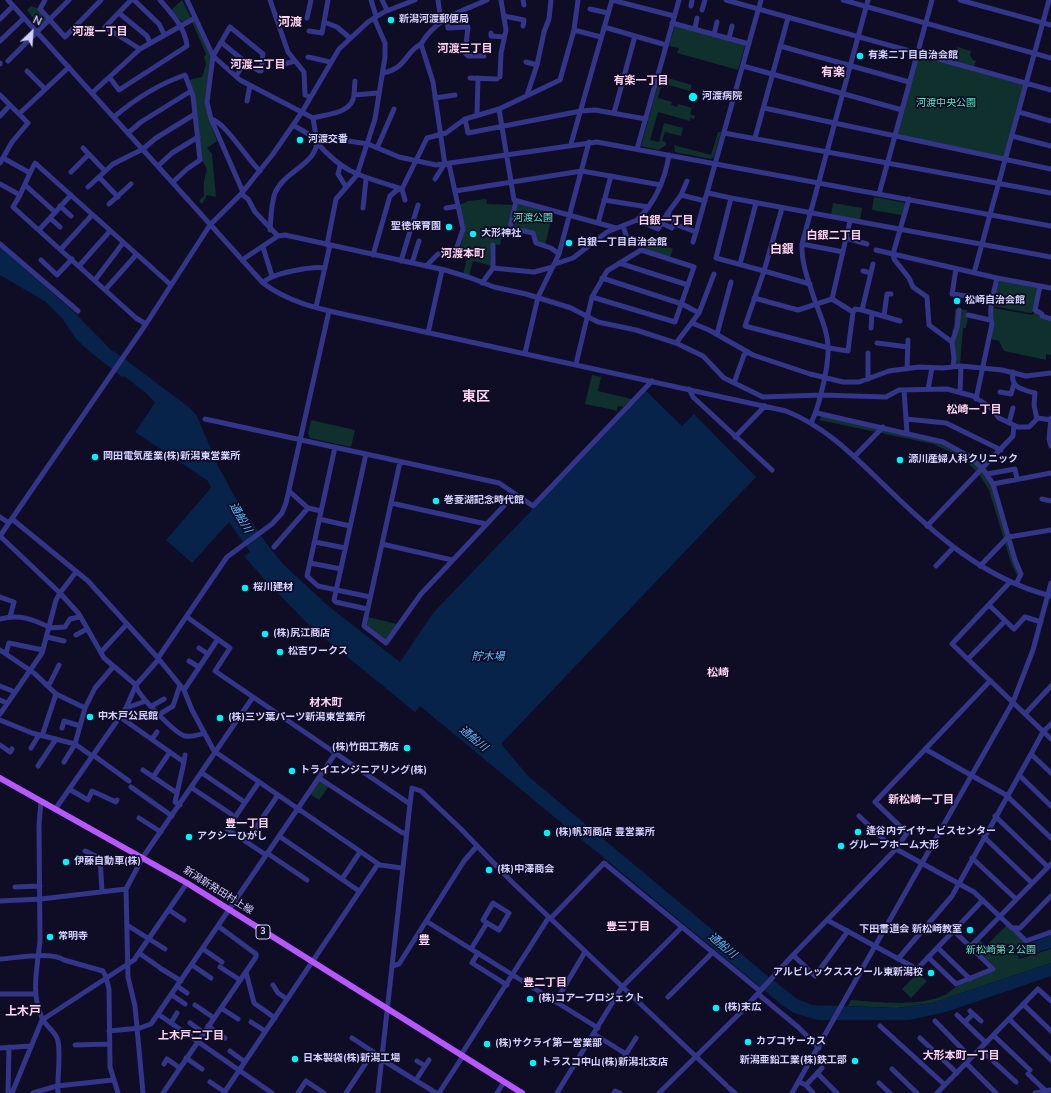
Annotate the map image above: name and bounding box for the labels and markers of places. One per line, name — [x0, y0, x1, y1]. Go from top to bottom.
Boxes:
place label: 新潟河渡郵便局 — [399, 14, 469, 26]
marker: 新潟河渡郵便局 — [386, 15, 396, 25]
place label: 有楽二丁目自治会館 — [868, 50, 958, 62]
marker: 有楽二丁目自治会館 — [855, 51, 865, 61]
marker: 河渡病院 — [687, 91, 699, 103]
place label: 河渡病院 — [702, 91, 742, 103]
place label: 河渡交番 — [308, 134, 348, 146]
marker: 河渡交番 — [295, 135, 305, 145]
place label: 聖徳保育園 — [391, 221, 441, 233]
marker: 聖徳保育園 — [444, 222, 454, 232]
place label: 大形神社 — [481, 228, 521, 240]
marker: 大形神社 — [468, 229, 478, 239]
place label: 白銀一丁目自治会館 — [577, 237, 667, 249]
marker: 白銀一丁目自治会館 — [564, 238, 574, 248]
place label: 松崎自治会館 — [965, 295, 1025, 307]
marker: 松崎自治会館 — [952, 296, 962, 306]
place label: 岡田電気産業(株)新潟東営業所 — [103, 451, 240, 463]
marker: 岡田電気産業(株)新潟東営業所 — [90, 452, 100, 462]
place label: 源川産婦人科クリニック — [908, 454, 1018, 466]
marker: 源川産婦人科クリニック — [895, 455, 905, 465]
place label: 巻菱湖記念時代館 — [444, 495, 524, 507]
marker: 巻菱湖記念時代館 — [431, 496, 441, 506]
place label: 桜川建材 — [253, 582, 293, 594]
marker: 桜川建材 — [240, 583, 250, 593]
place label: (株)尻江商店 — [273, 628, 330, 640]
marker: (株)尻江商店 — [260, 629, 270, 639]
place label: 松吉ワークス — [288, 646, 348, 658]
marker: 松吉ワークス — [275, 647, 285, 657]
place label: 中木戸公民館 — [98, 711, 158, 723]
marker: 中木戸公民館 — [85, 712, 95, 722]
place label: (株)三ツ葉パーツ新潟東営業所 — [228, 712, 365, 724]
marker: (株)三ツ葉パーツ新潟東営業所 — [215, 713, 225, 723]
place label: (株)竹田工務店 — [332, 742, 399, 754]
marker: (株)竹田工務店 — [402, 743, 412, 753]
place label: トライエンジニアリング(株) — [300, 765, 427, 777]
marker: トライエンジニアリング(株) — [287, 766, 297, 776]
place label: 逢谷内デイサービスセンター — [866, 826, 996, 838]
place label: (株)帆苅商店 豊営業所 — [555, 827, 655, 839]
marker: 逢谷内デイサービスセンター — [853, 827, 863, 837]
marker: (株)帆苅商店 豊営業所 — [542, 828, 552, 838]
place label: アクシーひがし — [197, 831, 267, 843]
marker: アクシーひがし — [184, 832, 194, 842]
place label: グループホーム大形 — [849, 840, 939, 852]
marker: グループホーム大形 — [836, 841, 846, 851]
place label: 伊藤自動車(株) — [74, 856, 141, 868]
marker: 伊藤自動車(株) — [61, 857, 71, 867]
place label: (株)中澤商会 — [497, 864, 554, 876]
marker: (株)中澤商会 — [484, 865, 494, 875]
place label: 下田書道会 新松崎教室 — [859, 924, 962, 936]
marker: 下田書道会 新松崎教室 — [965, 925, 975, 935]
place label: 常明寺 — [58, 931, 88, 943]
marker: 常明寺 — [45, 932, 55, 942]
place label: アルビレックススクール東新潟校 — [773, 967, 923, 979]
marker: アルビレックススクール東新潟校 — [926, 968, 936, 978]
place label: (株)コアープロジェクト — [538, 993, 645, 1005]
marker: (株)コアープロジェクト — [525, 994, 535, 1004]
place label: (株)末広 — [724, 1002, 761, 1014]
marker: (株)末広 — [711, 1003, 721, 1013]
place label: カプコサーカス — [756, 1036, 826, 1048]
marker: カプコサーカス — [743, 1037, 753, 1047]
place label: (株)サクライ第一営業部 — [495, 1038, 602, 1050]
marker: (株)サクライ第一営業部 — [482, 1039, 492, 1049]
place label: 日本製袋(株)新潟工場 — [303, 1053, 400, 1065]
marker: 日本製袋(株)新潟工場 — [290, 1054, 300, 1064]
place label: 新潟亜鉛工業(株)鉄工部 — [740, 1055, 847, 1067]
marker: 新潟亜鉛工業(株)鉄工部 — [850, 1056, 860, 1066]
place label: トラスコ中山(株)新潟北支店 — [541, 1057, 668, 1069]
marker: トラスコ中山(株)新潟北支店 — [528, 1058, 538, 1068]

